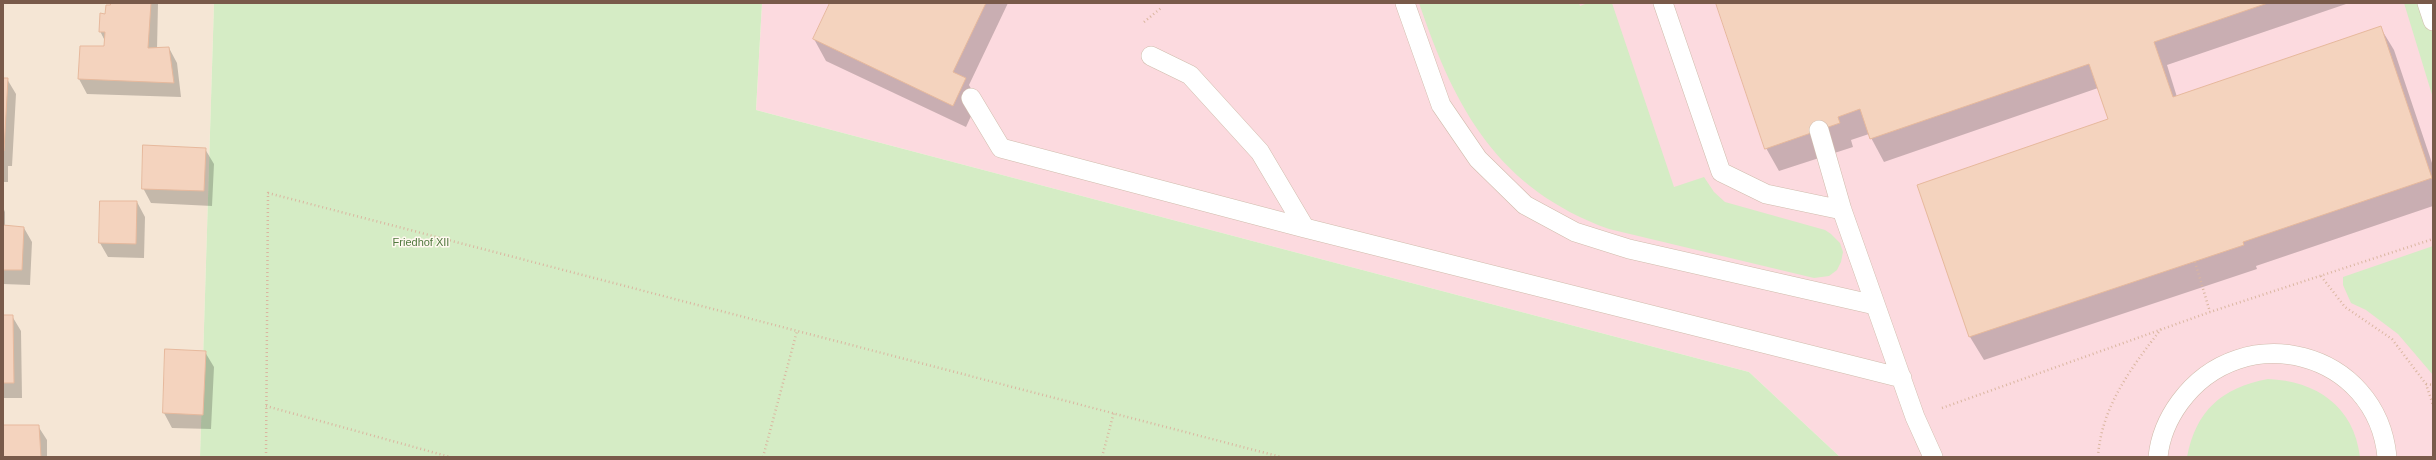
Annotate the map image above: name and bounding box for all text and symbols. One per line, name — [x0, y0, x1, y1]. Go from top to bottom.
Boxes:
park label: Friedhof XII — [393, 236, 449, 250]

